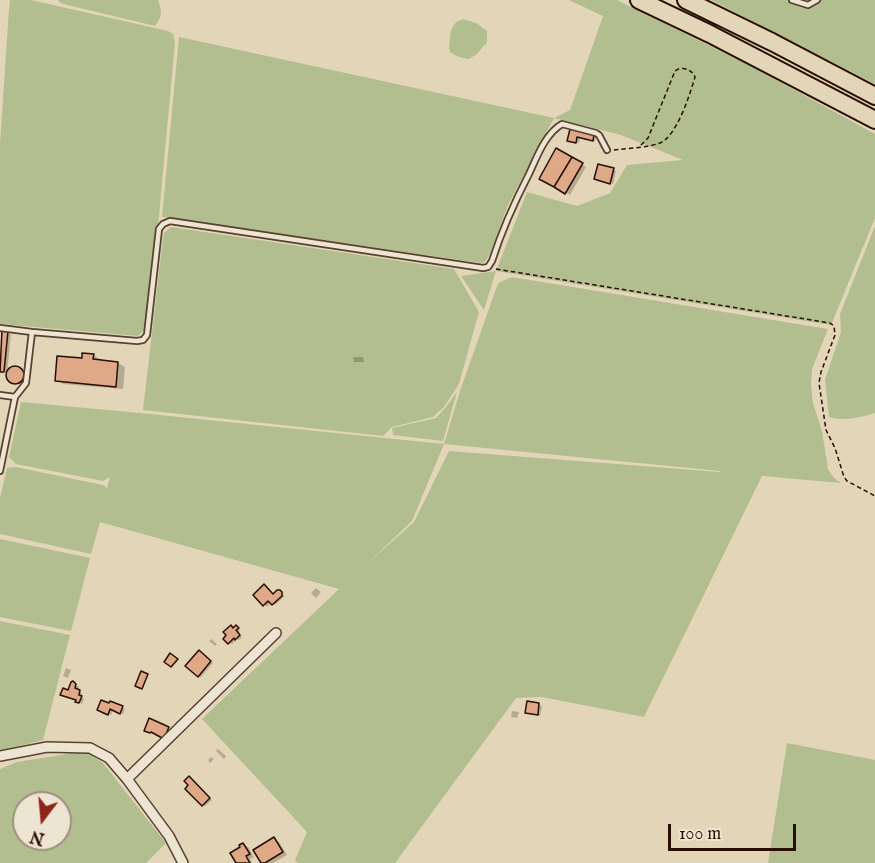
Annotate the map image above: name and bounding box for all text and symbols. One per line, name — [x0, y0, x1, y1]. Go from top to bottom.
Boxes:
north arrow — [12, 791, 72, 851]
scale bar — [671, 812, 798, 850]
text: 100 m — [679, 823, 721, 846]
text: N — [28, 825, 47, 848]

